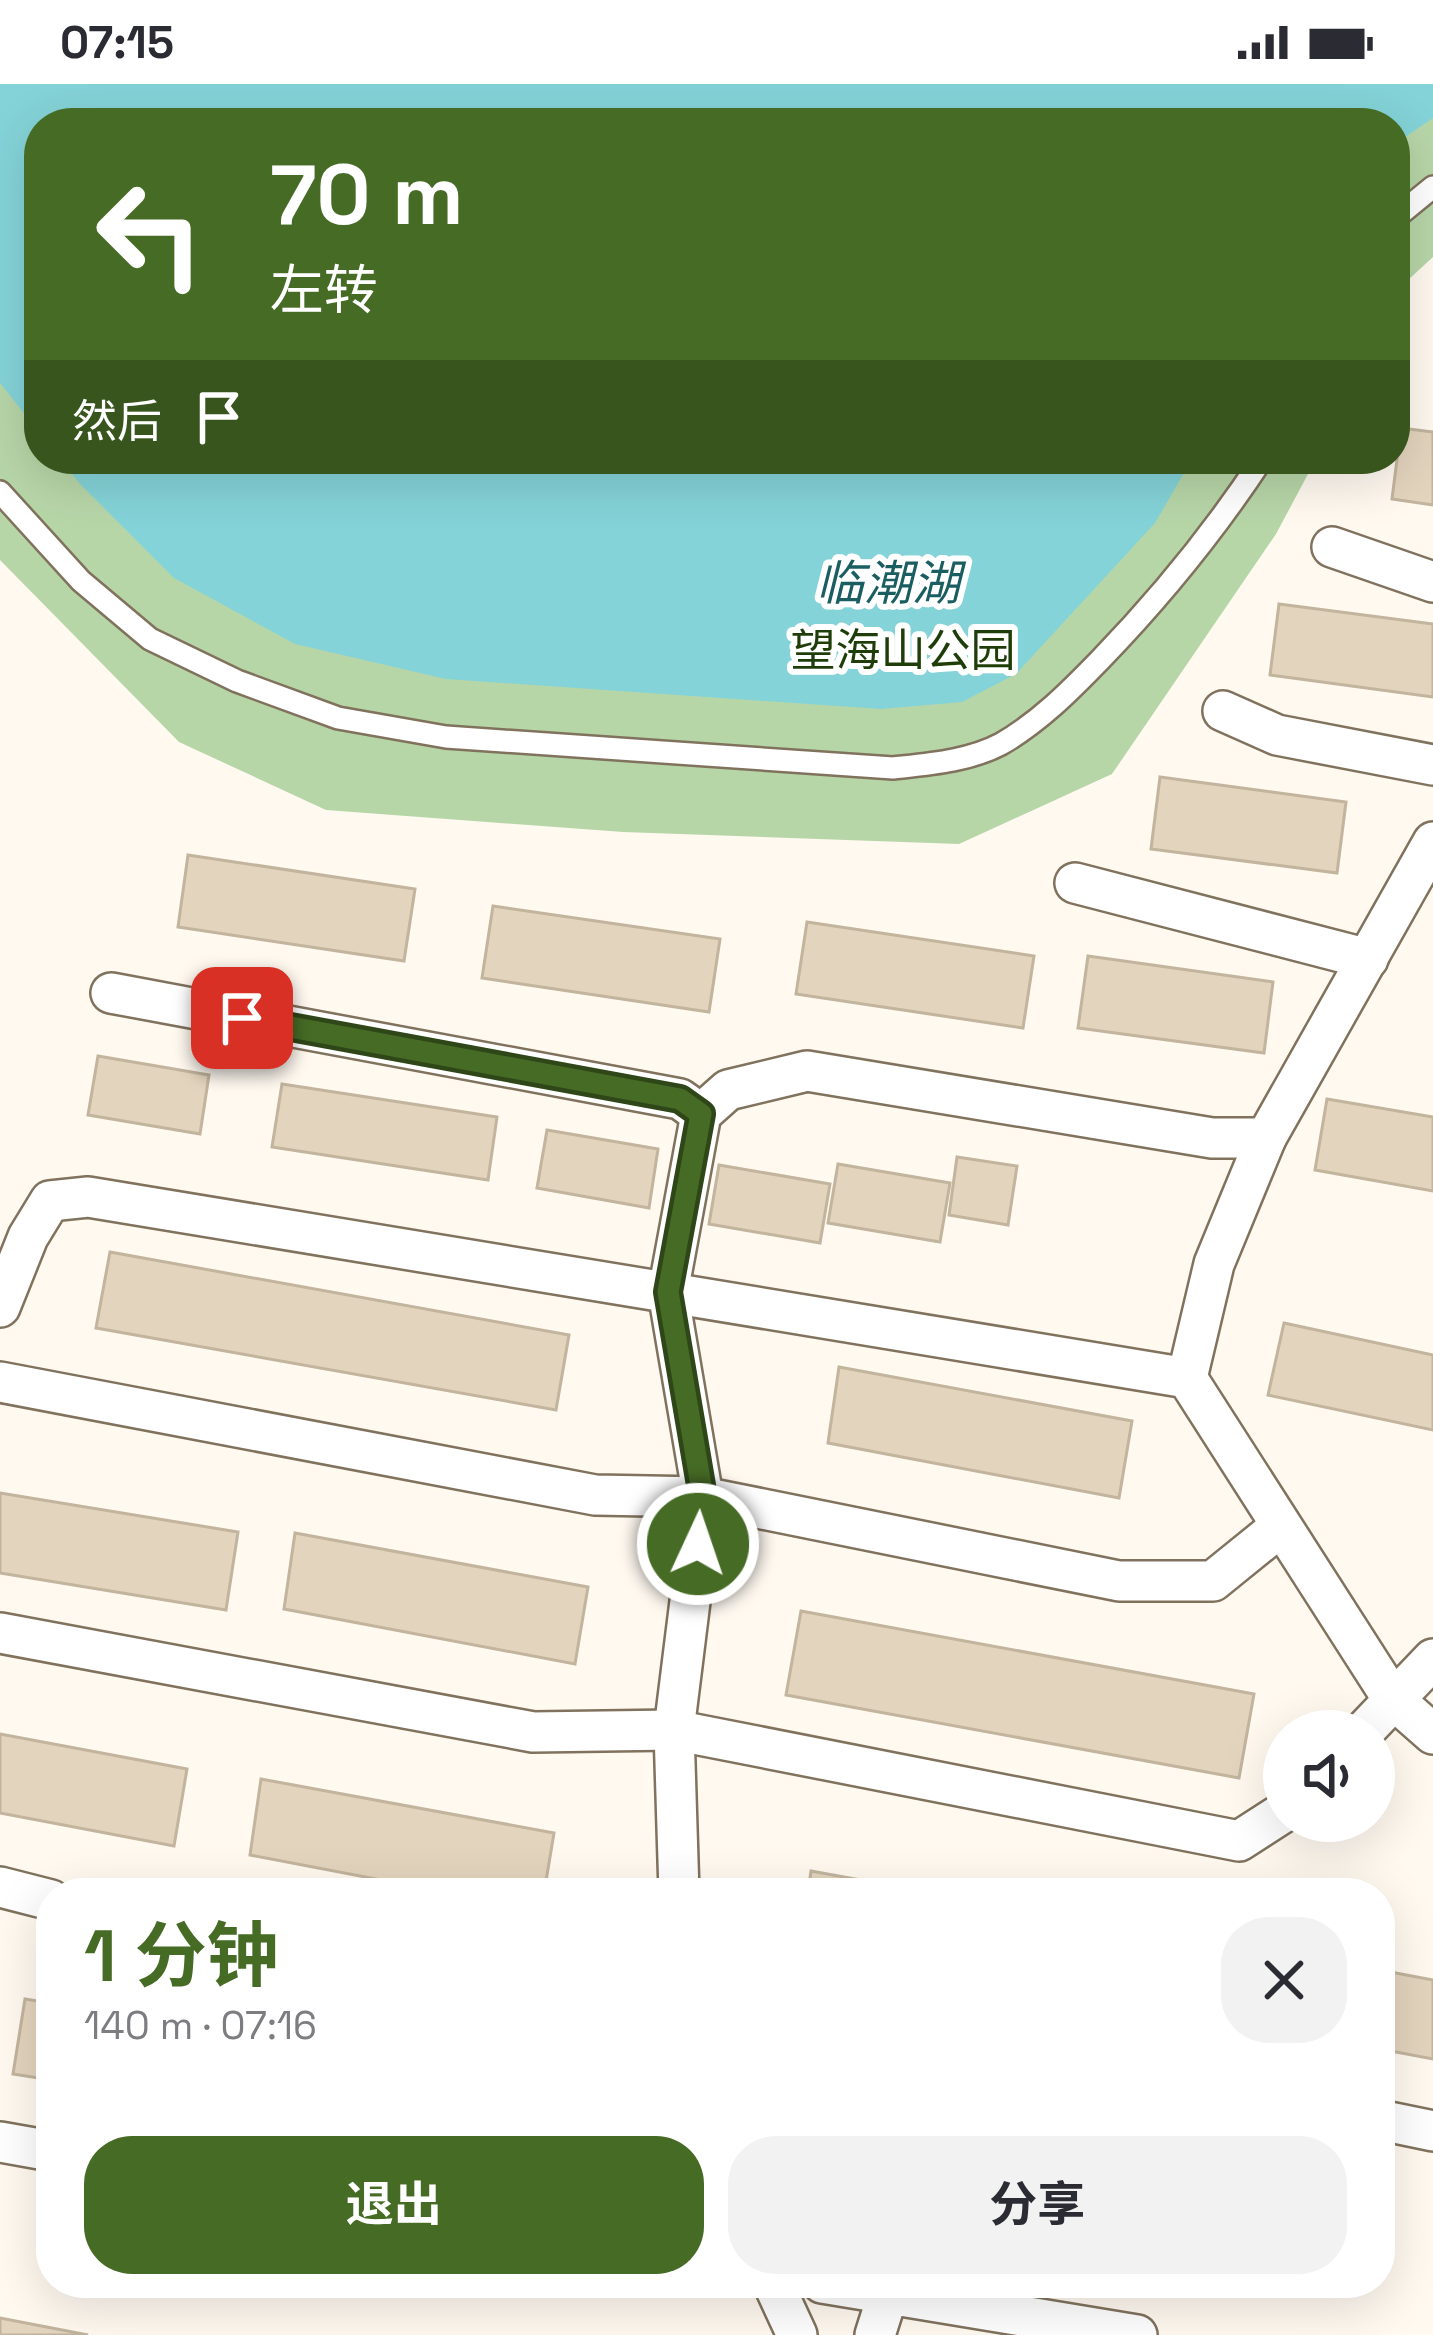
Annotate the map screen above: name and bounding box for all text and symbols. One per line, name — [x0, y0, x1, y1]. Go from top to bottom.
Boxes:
text: 07:15 — [60, 14, 174, 71]
text: 70 m — [270, 141, 464, 249]
icon: left — [72, 156, 228, 312]
text: 左转 — [270, 256, 378, 325]
icon: arrive — [186, 384, 252, 450]
text: 然后 — [72, 393, 162, 450]
water label: 临潮湖 — [816, 553, 967, 614]
park label: 望海山公园 — [790, 622, 1016, 679]
pin — [191, 967, 293, 1069]
icon: arrive — [209, 985, 275, 1051]
position arrow — [635, 1481, 761, 1607]
map controls — [1263, 1710, 1395, 1842]
button: sound — [1263, 1710, 1395, 1842]
text: 1 分钟 — [84, 1910, 279, 2002]
button: close — [1221, 1917, 1347, 2043]
text: 140 m · 07:16 — [84, 2001, 317, 2050]
button: 退出 — [84, 2136, 704, 2274]
button: 分享 — [728, 2136, 1347, 2274]

